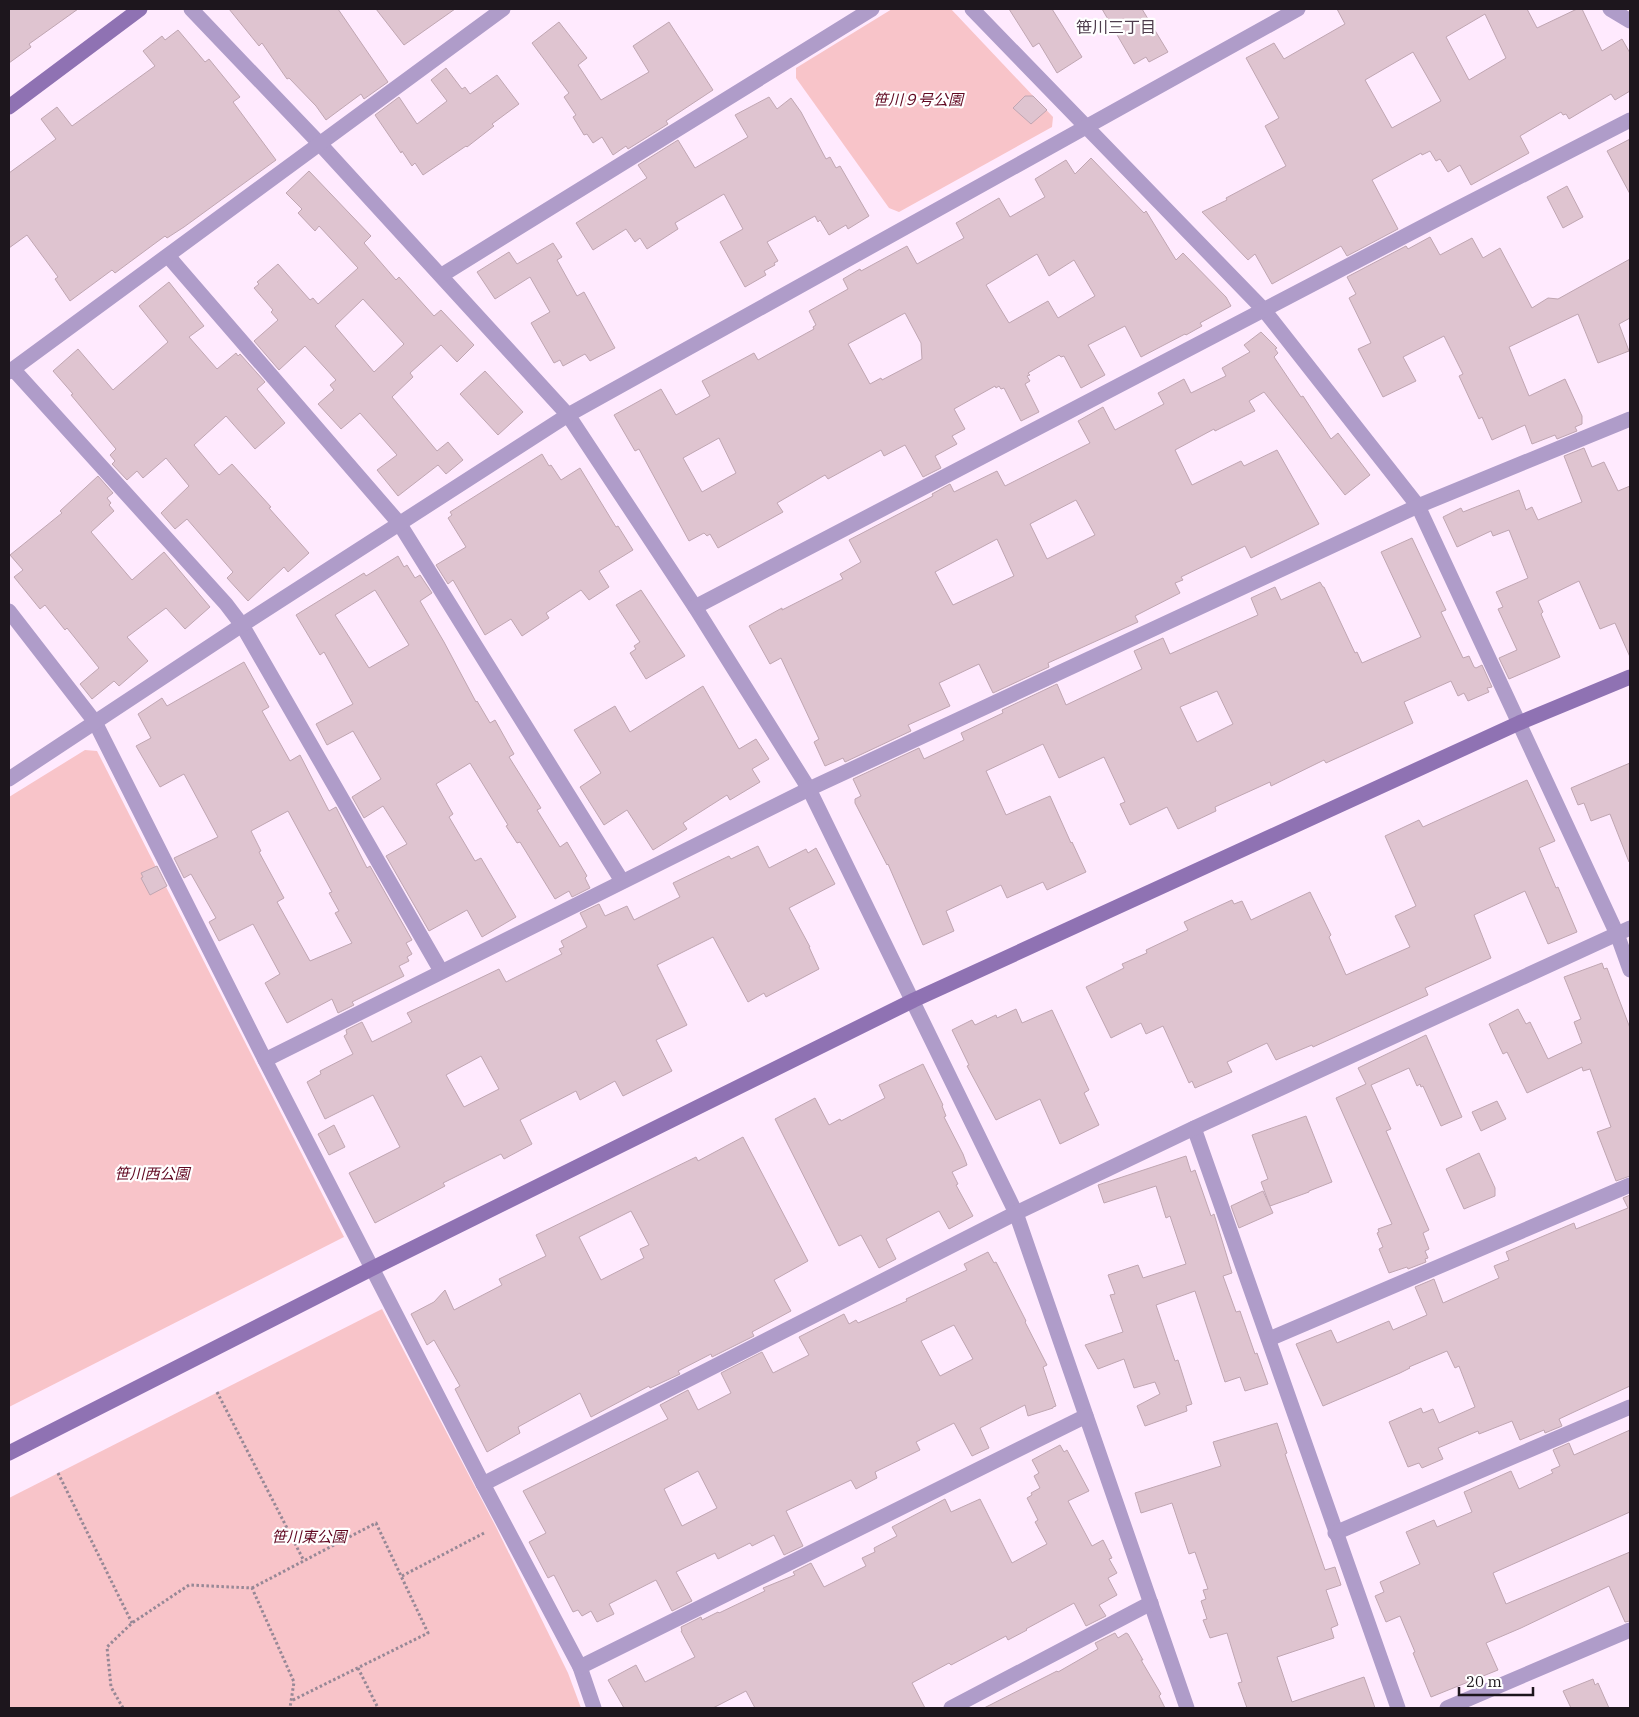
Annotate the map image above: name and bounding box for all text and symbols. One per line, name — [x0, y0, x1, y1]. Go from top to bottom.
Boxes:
district label: 笹川三丁目 — [1076, 17, 1156, 37]
park label: 笹川９号公園 — [873, 90, 965, 109]
park label: 笹川西公園 — [114, 1164, 191, 1183]
park label: 笹川東公園 — [271, 1527, 348, 1546]
scale bar — [1459, 1664, 1533, 1696]
text: 20 m — [1466, 1672, 1502, 1691]

